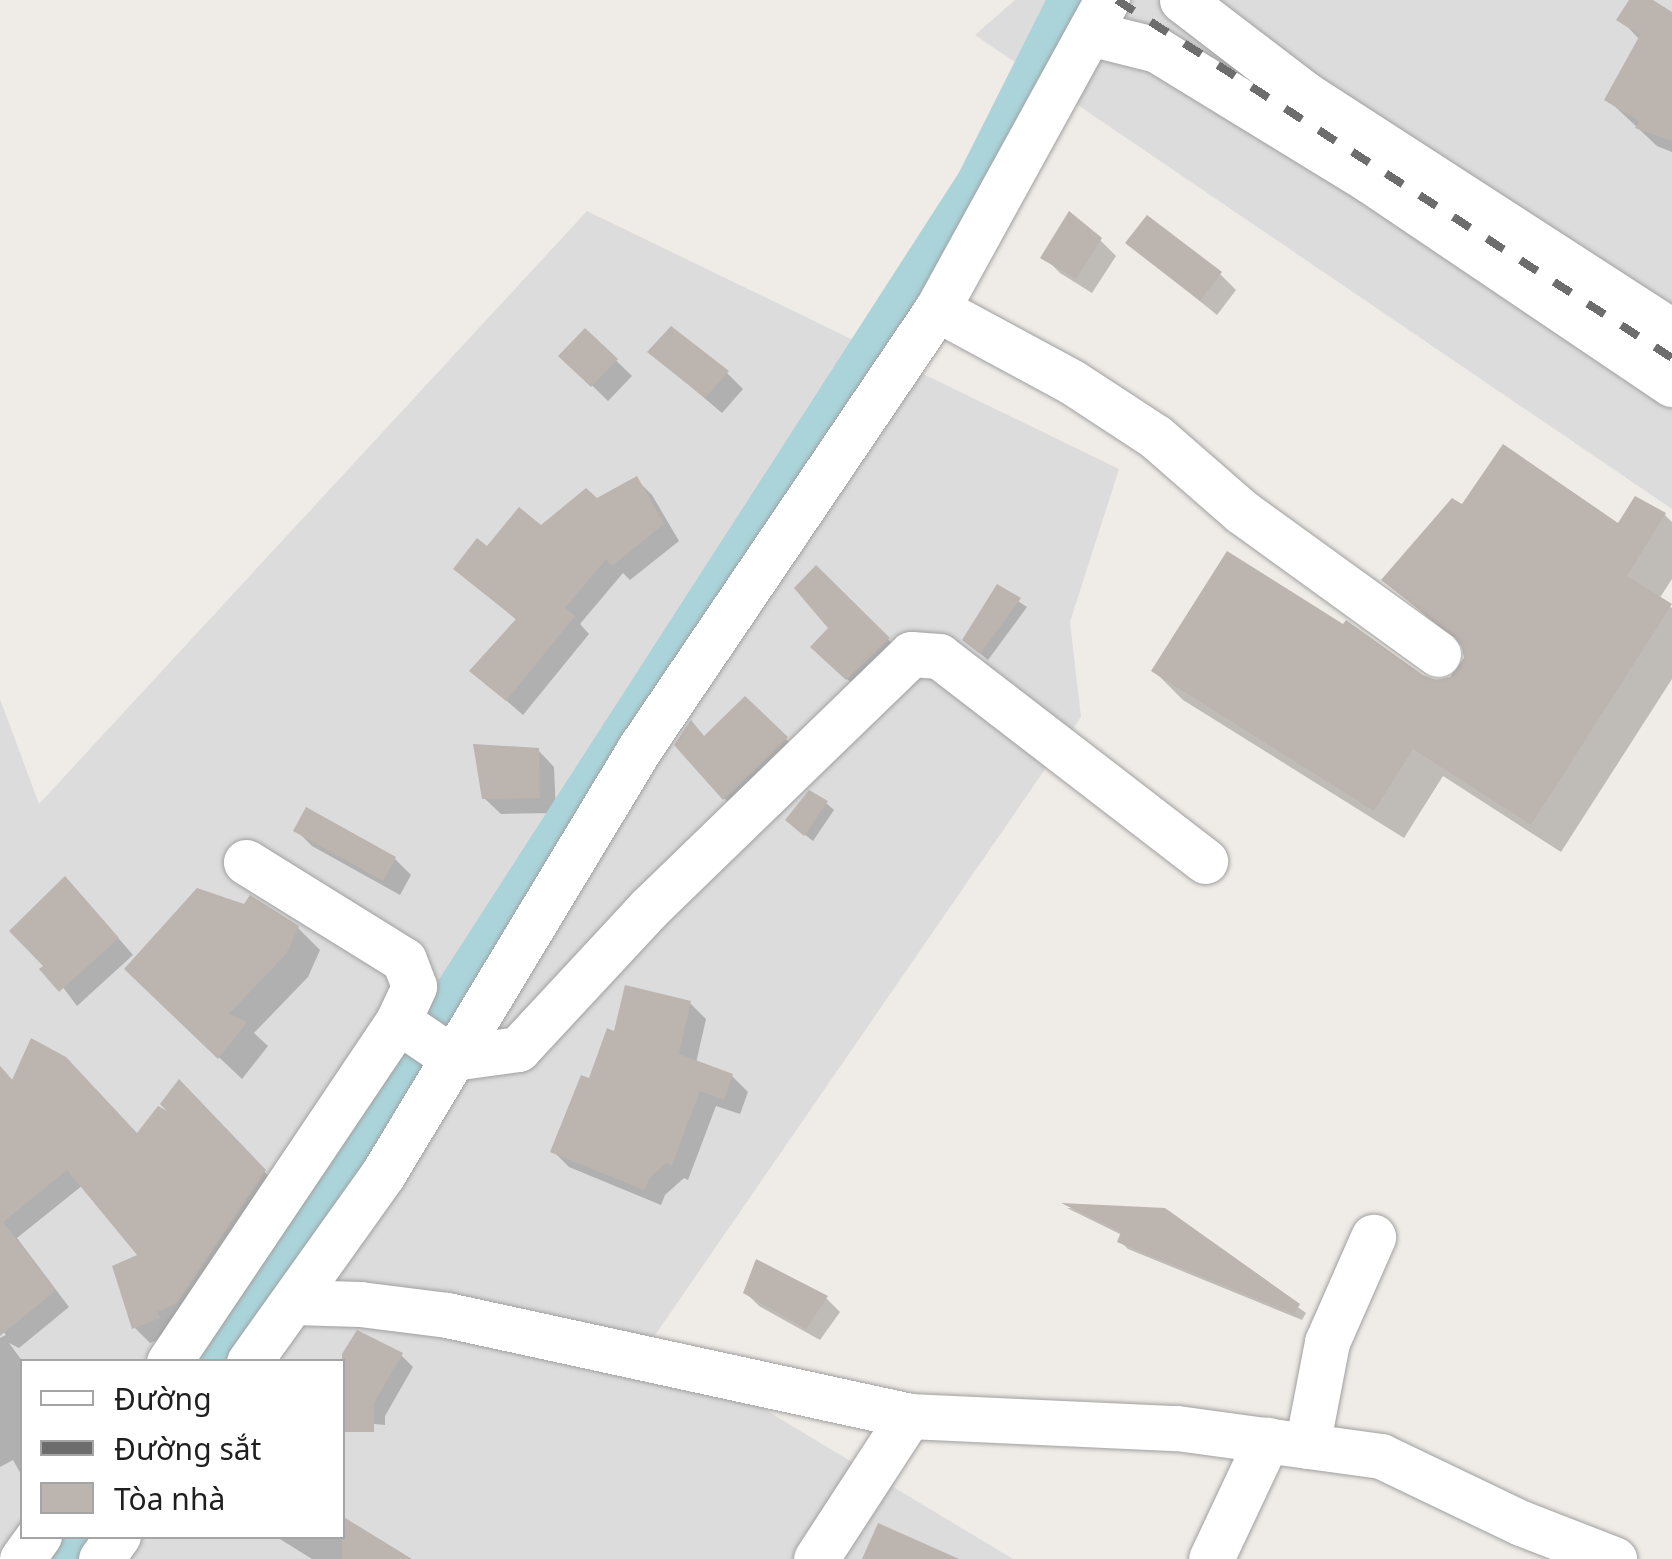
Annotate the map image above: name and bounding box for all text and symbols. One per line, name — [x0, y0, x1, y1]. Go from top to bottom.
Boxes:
legend — [20, 1359, 345, 1539]
text: Đường — [114, 1378, 212, 1419]
text: Đường sắt — [114, 1428, 261, 1469]
text: Tòa nhà — [114, 1478, 225, 1519]

